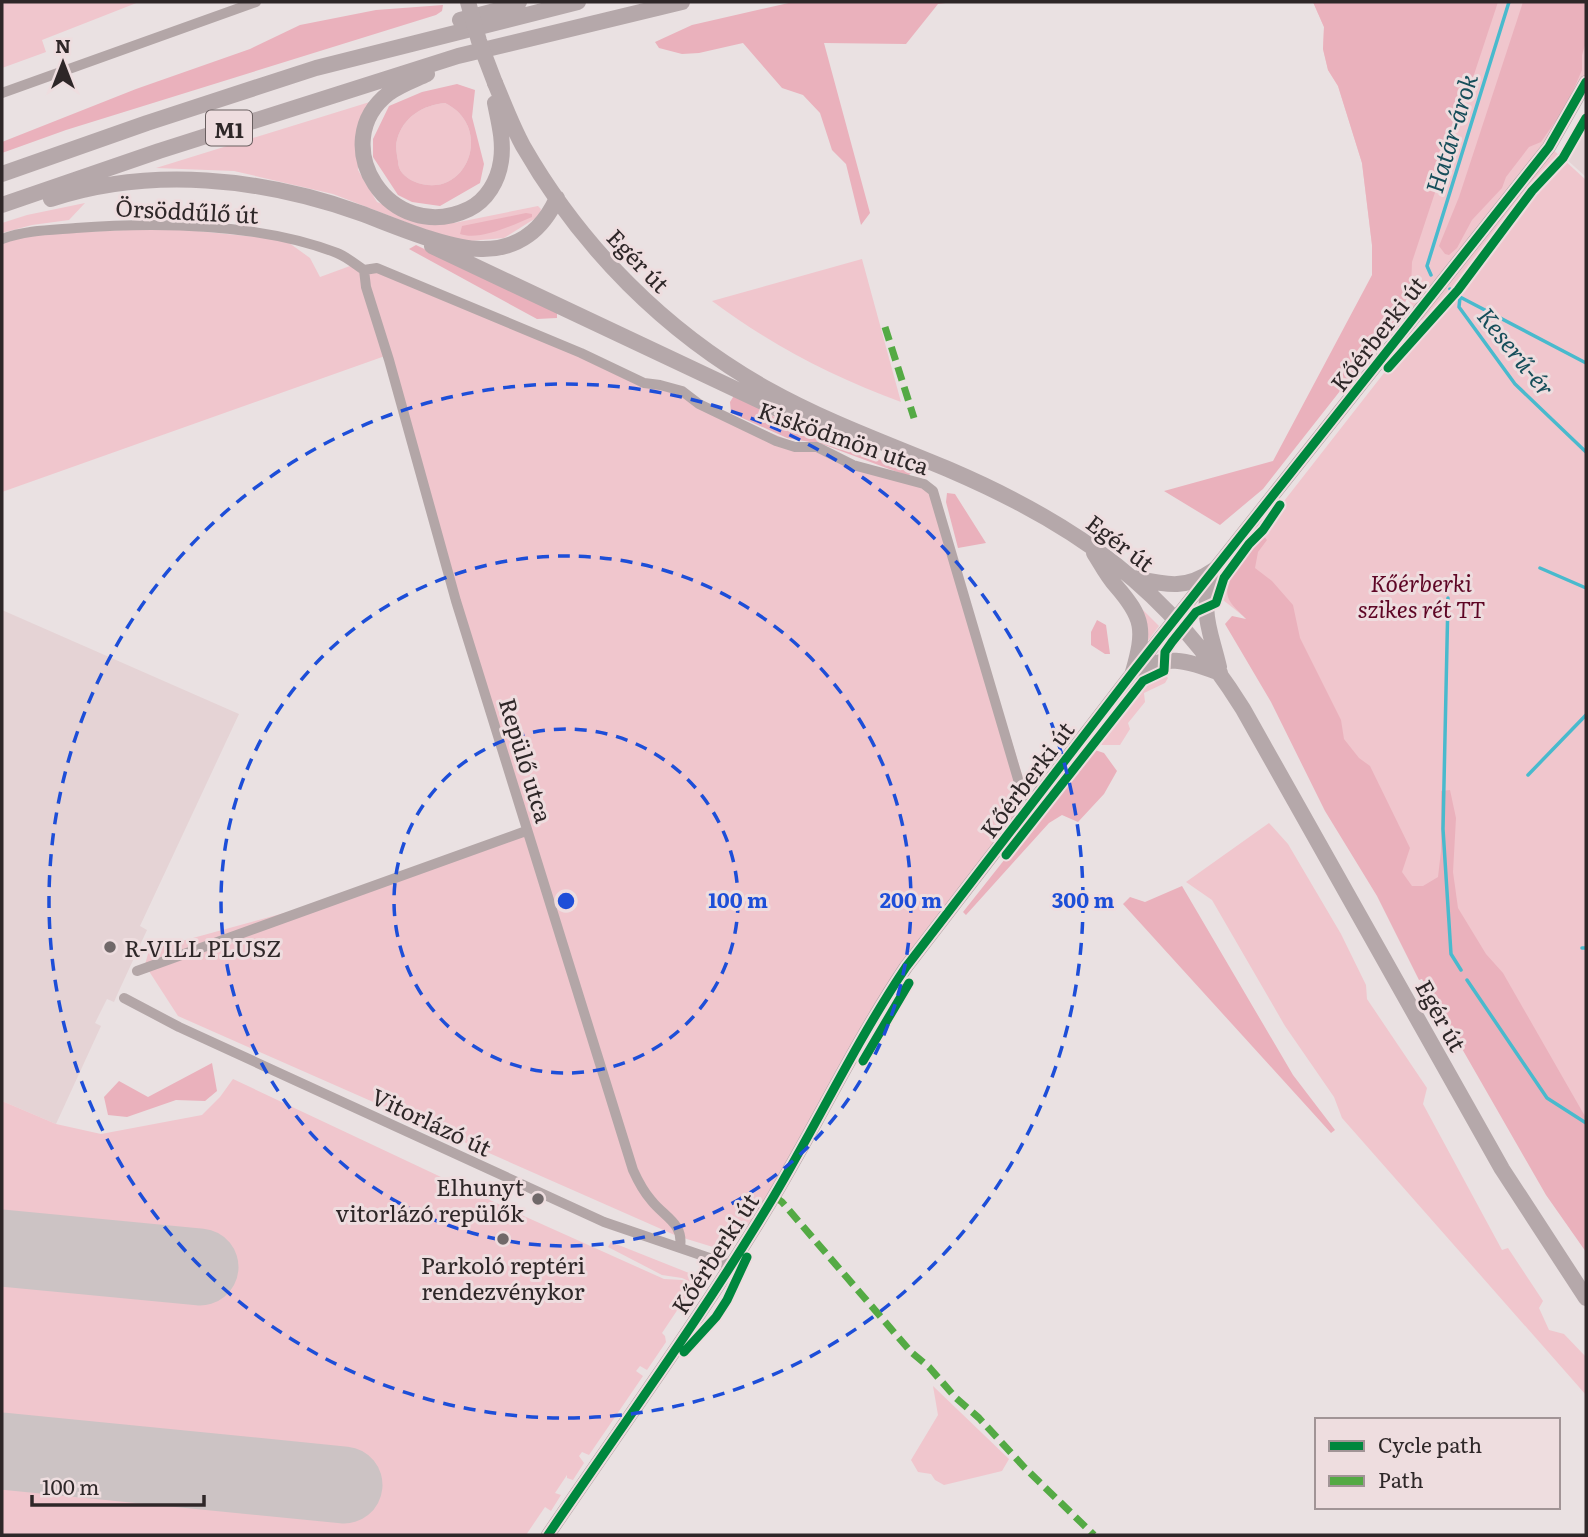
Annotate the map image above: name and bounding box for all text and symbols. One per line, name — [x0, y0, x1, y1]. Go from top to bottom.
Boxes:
north arrow — [28, 28, 98, 98]
text: N — [55, 31, 71, 59]
water label: Határ-árok — [1415, 68, 1485, 197]
road number: M1 — [206, 110, 252, 146]
street label: Örsöddűlő út — [115, 189, 260, 231]
street label: Egér út — [600, 220, 679, 300]
street label: Kőérberki út — [1321, 268, 1433, 398]
water label: Keserű-ér — [1470, 299, 1564, 403]
street label: Kisködmön utca — [754, 392, 935, 482]
street label: Egér út — [1080, 505, 1163, 579]
park label: Kőérberki szikes rét TT — [1357, 565, 1485, 625]
street label: Repülő utca — [492, 693, 562, 827]
street label: Kőérberki út — [971, 713, 1082, 844]
text: 100 m — [708, 883, 768, 914]
text: 200 m — [880, 883, 942, 914]
text: 300 m — [1052, 883, 1114, 914]
centre of rings — [554, 889, 578, 913]
place label: R-VILL PLUSZ — [124, 930, 281, 964]
marker: R-VILL PLUSZ — [102, 939, 118, 955]
street label: Egér út — [1408, 973, 1476, 1058]
street label: Vitorlázó út — [366, 1078, 498, 1164]
place label: Elhunyt vitorlázó repülők — [336, 1169, 525, 1229]
street label: Kőérberki út — [662, 1185, 766, 1320]
marker: Elhunyt vitorlázó repülők — [530, 1191, 546, 1207]
marker: Parkoló reptéri rendezvénykor — [495, 1231, 511, 1247]
place label: Parkoló reptéri rendezvénykor — [421, 1247, 586, 1307]
legend — [1315, 1418, 1560, 1509]
text: Cycle path — [1378, 1428, 1482, 1459]
text: Path — [1378, 1463, 1424, 1494]
scale bar — [32, 1464, 203, 1508]
text: 100 m — [42, 1470, 99, 1501]

